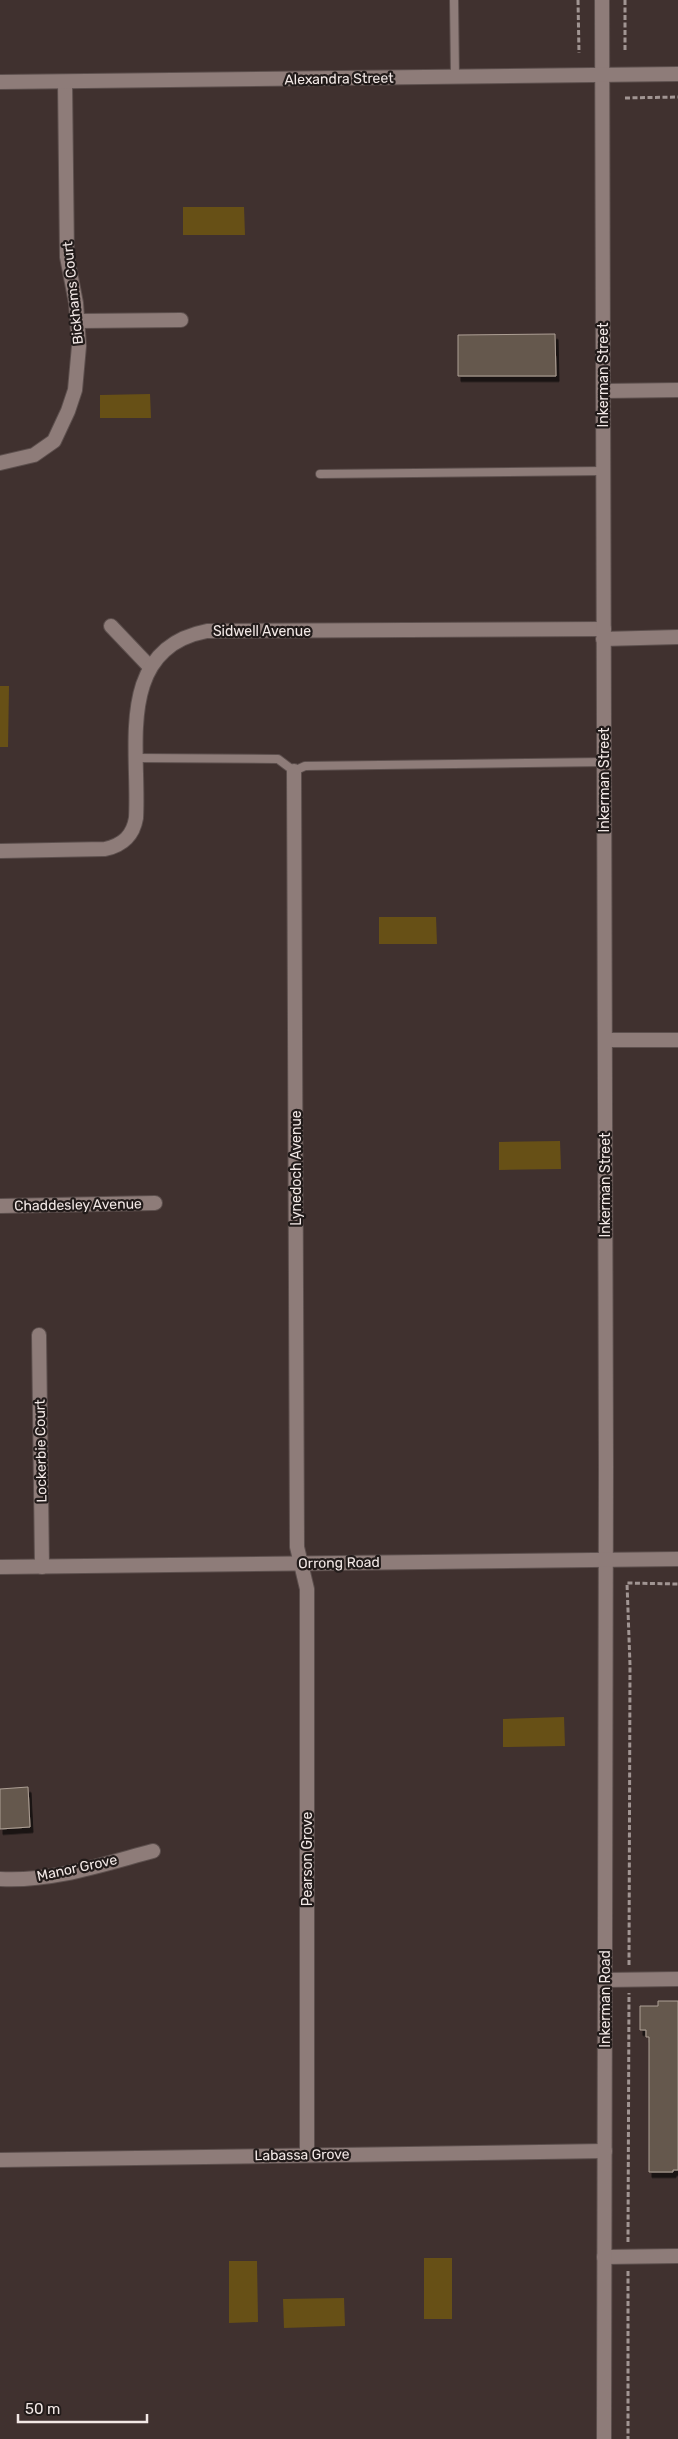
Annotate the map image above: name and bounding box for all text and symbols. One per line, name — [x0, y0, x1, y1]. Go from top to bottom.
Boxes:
street label: Alexandra Street — [284, 70, 394, 88]
street label: Bickhams Court — [59, 240, 87, 345]
street label: Inkerman Street — [595, 322, 612, 427]
street label: Sidwell Avenue — [213, 623, 311, 640]
street label: Inkerman Street — [596, 727, 613, 832]
street label: Lynedoch Avenue — [288, 1110, 305, 1226]
street label: Inkerman Street — [597, 1132, 614, 1237]
street label: Chaddesley Avenue — [14, 1195, 142, 1215]
street label: Lockerbie Court — [32, 1399, 50, 1503]
street label: Orrong Road — [298, 1554, 380, 1572]
street label: Pearson Grove — [299, 1811, 316, 1906]
street label: Manor Grove — [35, 1851, 119, 1885]
street label: Inkerman Road — [597, 1950, 614, 2048]
street label: Labassa Grove — [254, 2146, 350, 2164]
scale bar — [18, 2392, 146, 2424]
text: 50 m — [25, 2400, 60, 2418]

